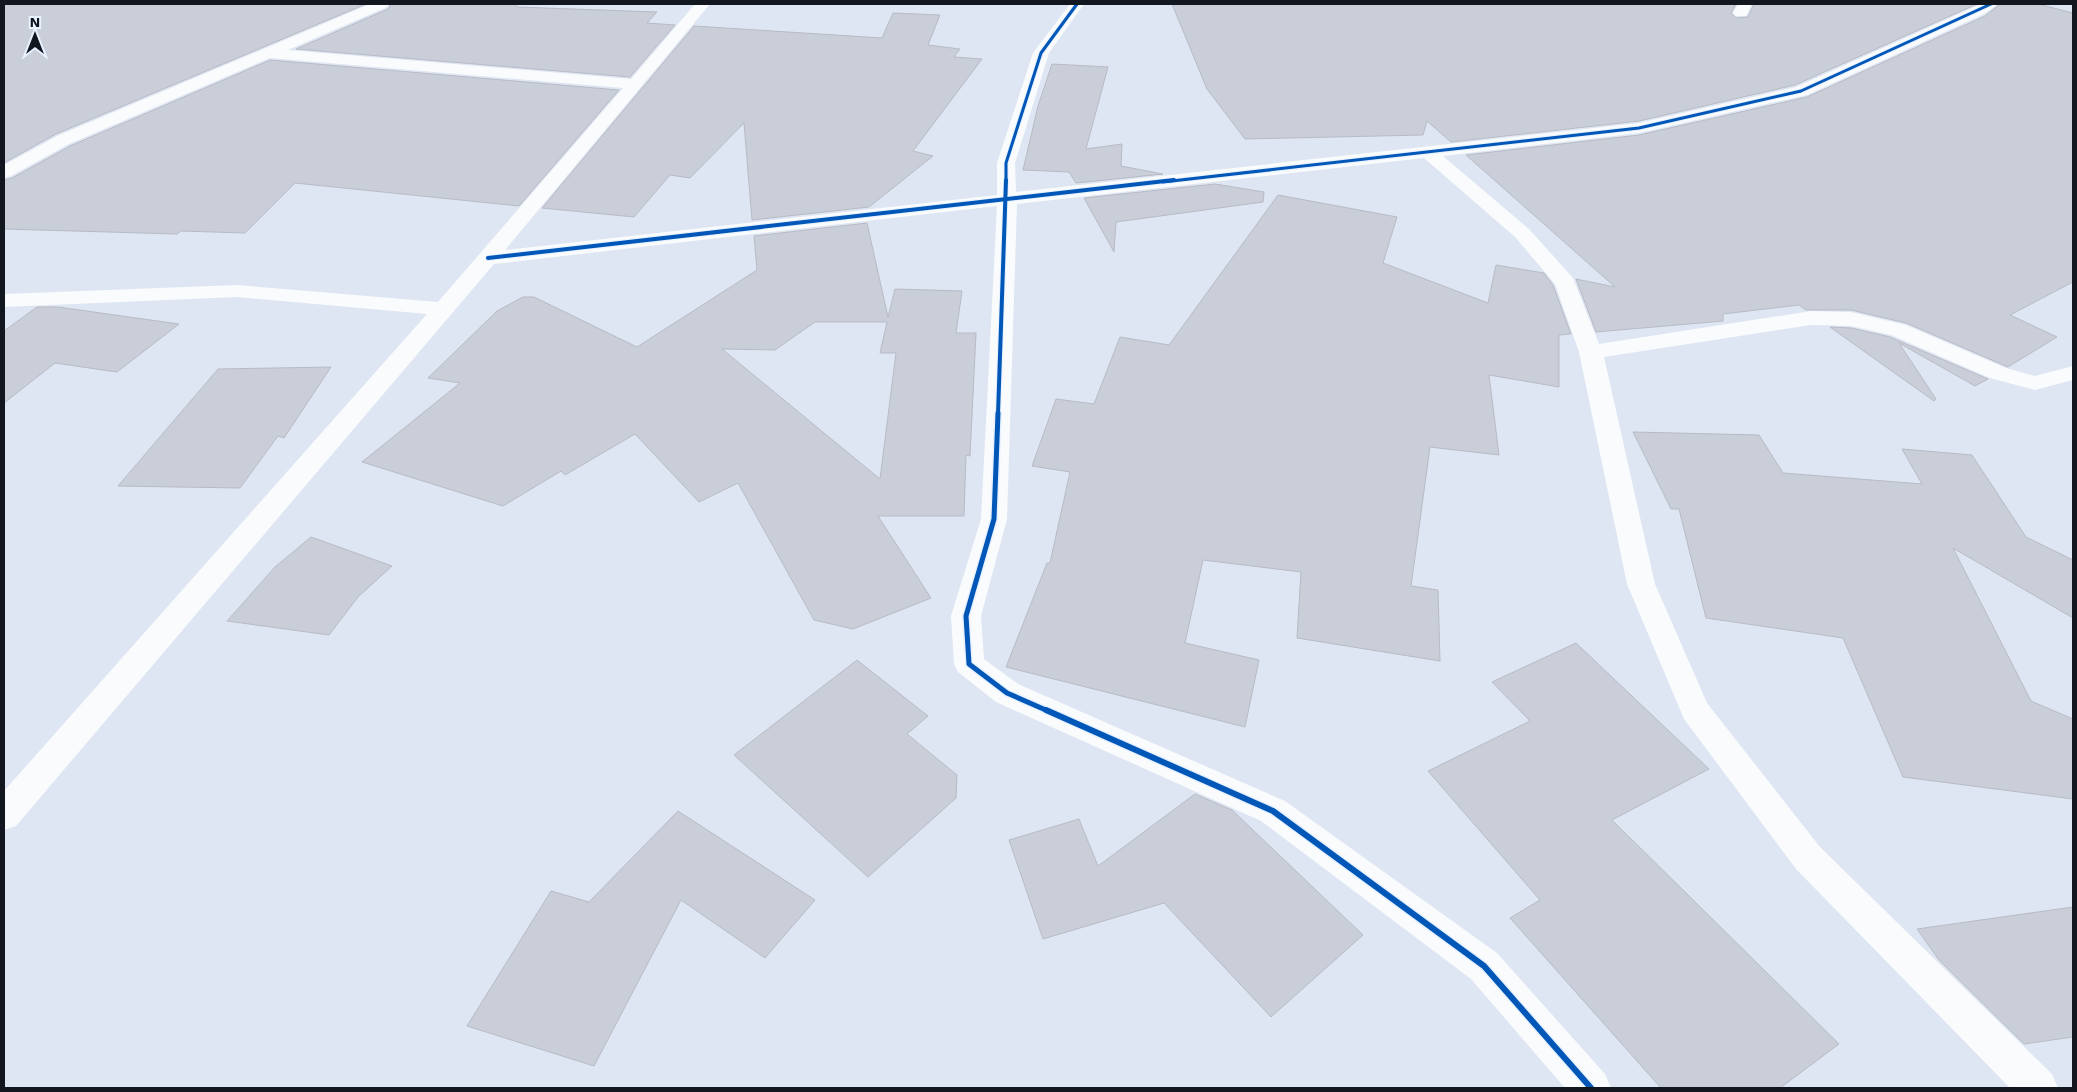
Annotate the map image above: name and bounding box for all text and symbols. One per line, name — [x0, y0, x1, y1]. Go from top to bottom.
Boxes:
north arrow — [10, 10, 60, 60]
text: N — [30, 14, 40, 30]

